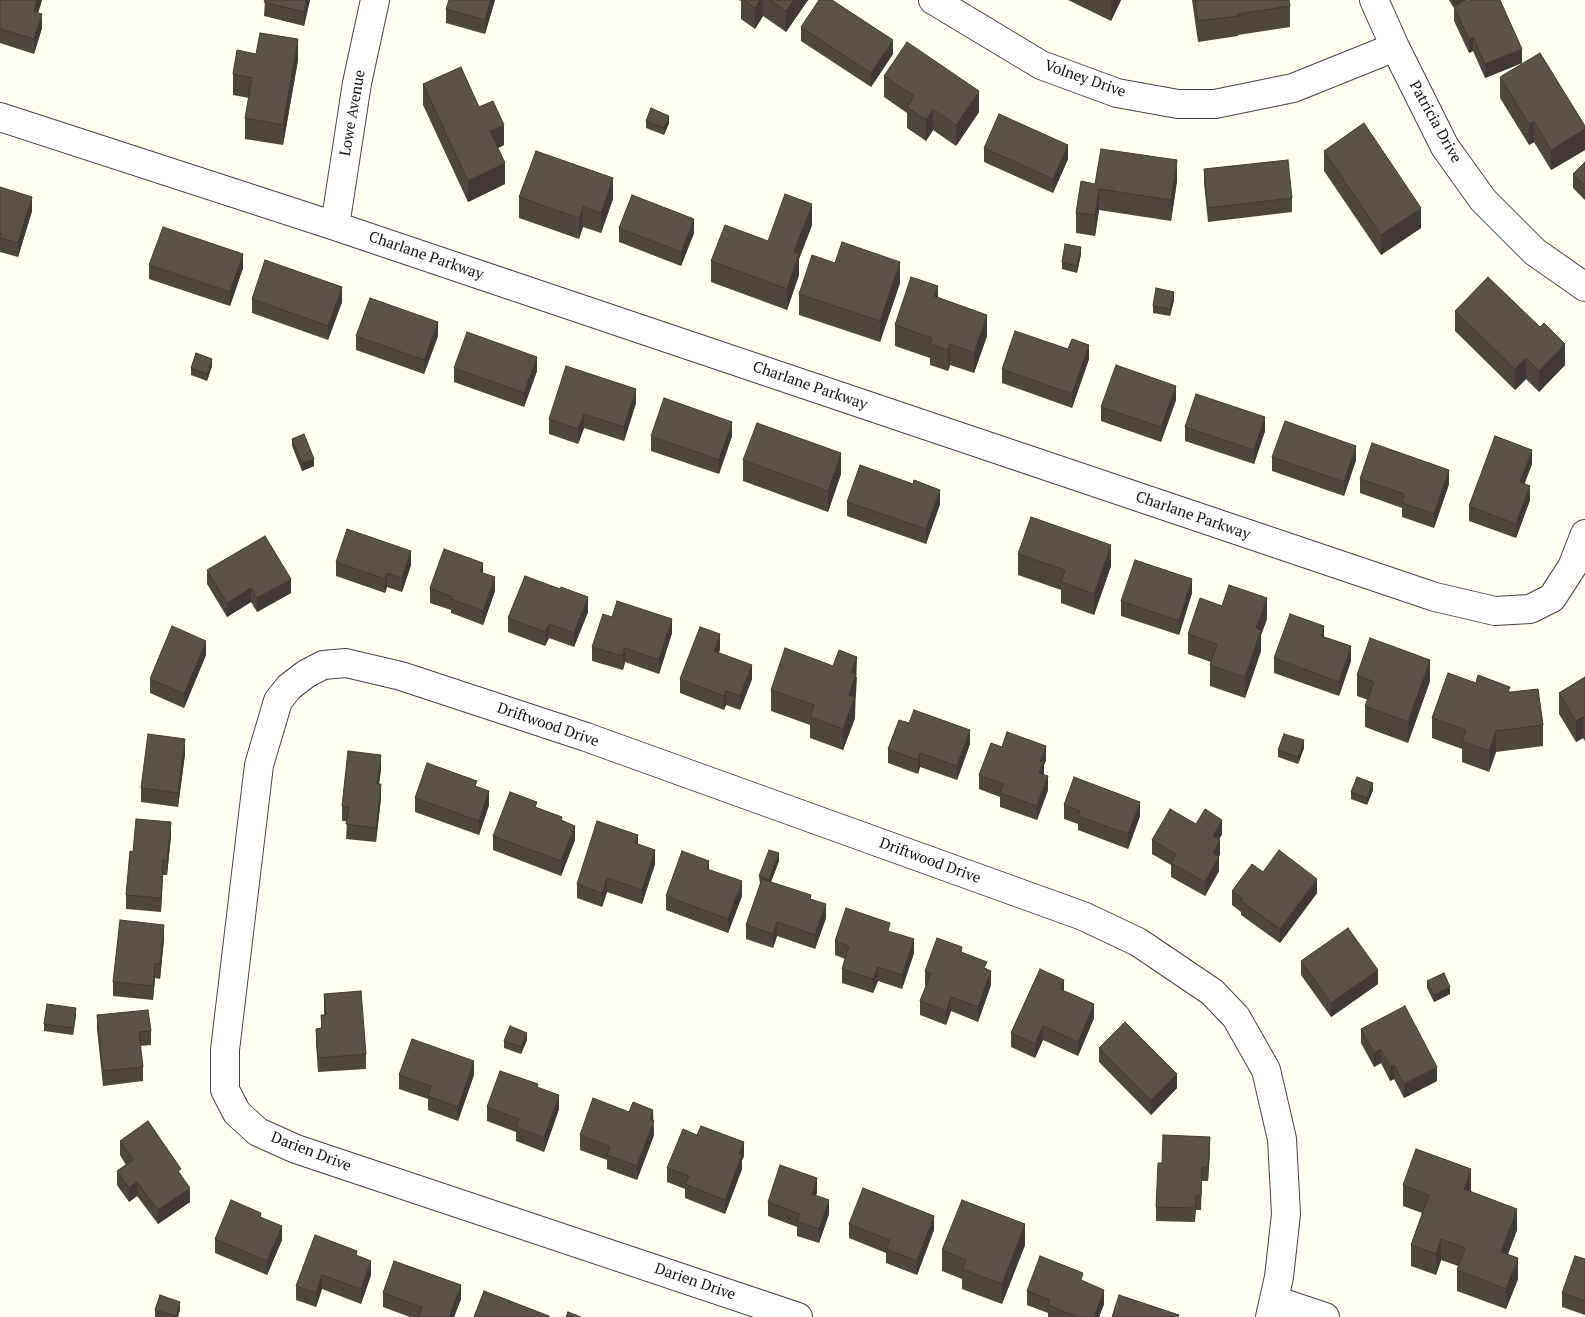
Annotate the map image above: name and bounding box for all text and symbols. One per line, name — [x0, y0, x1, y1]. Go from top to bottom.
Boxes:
street label: Volney Drive — [1042, 57, 1128, 101]
street label: Lowe Avenue — [337, 68, 369, 158]
street label: Patricia Drive — [1405, 78, 1465, 166]
street label: Charlane Parkway — [366, 228, 486, 284]
street label: Charlane Parkway — [750, 358, 870, 414]
street label: Charlane Parkway — [1133, 488, 1253, 544]
street label: Driftwood Drive — [495, 699, 601, 751]
street label: Driftwood Drive — [877, 834, 983, 888]
street label: Darien Drive — [268, 1128, 354, 1176]
street label: Darien Drive — [652, 1260, 738, 1304]

